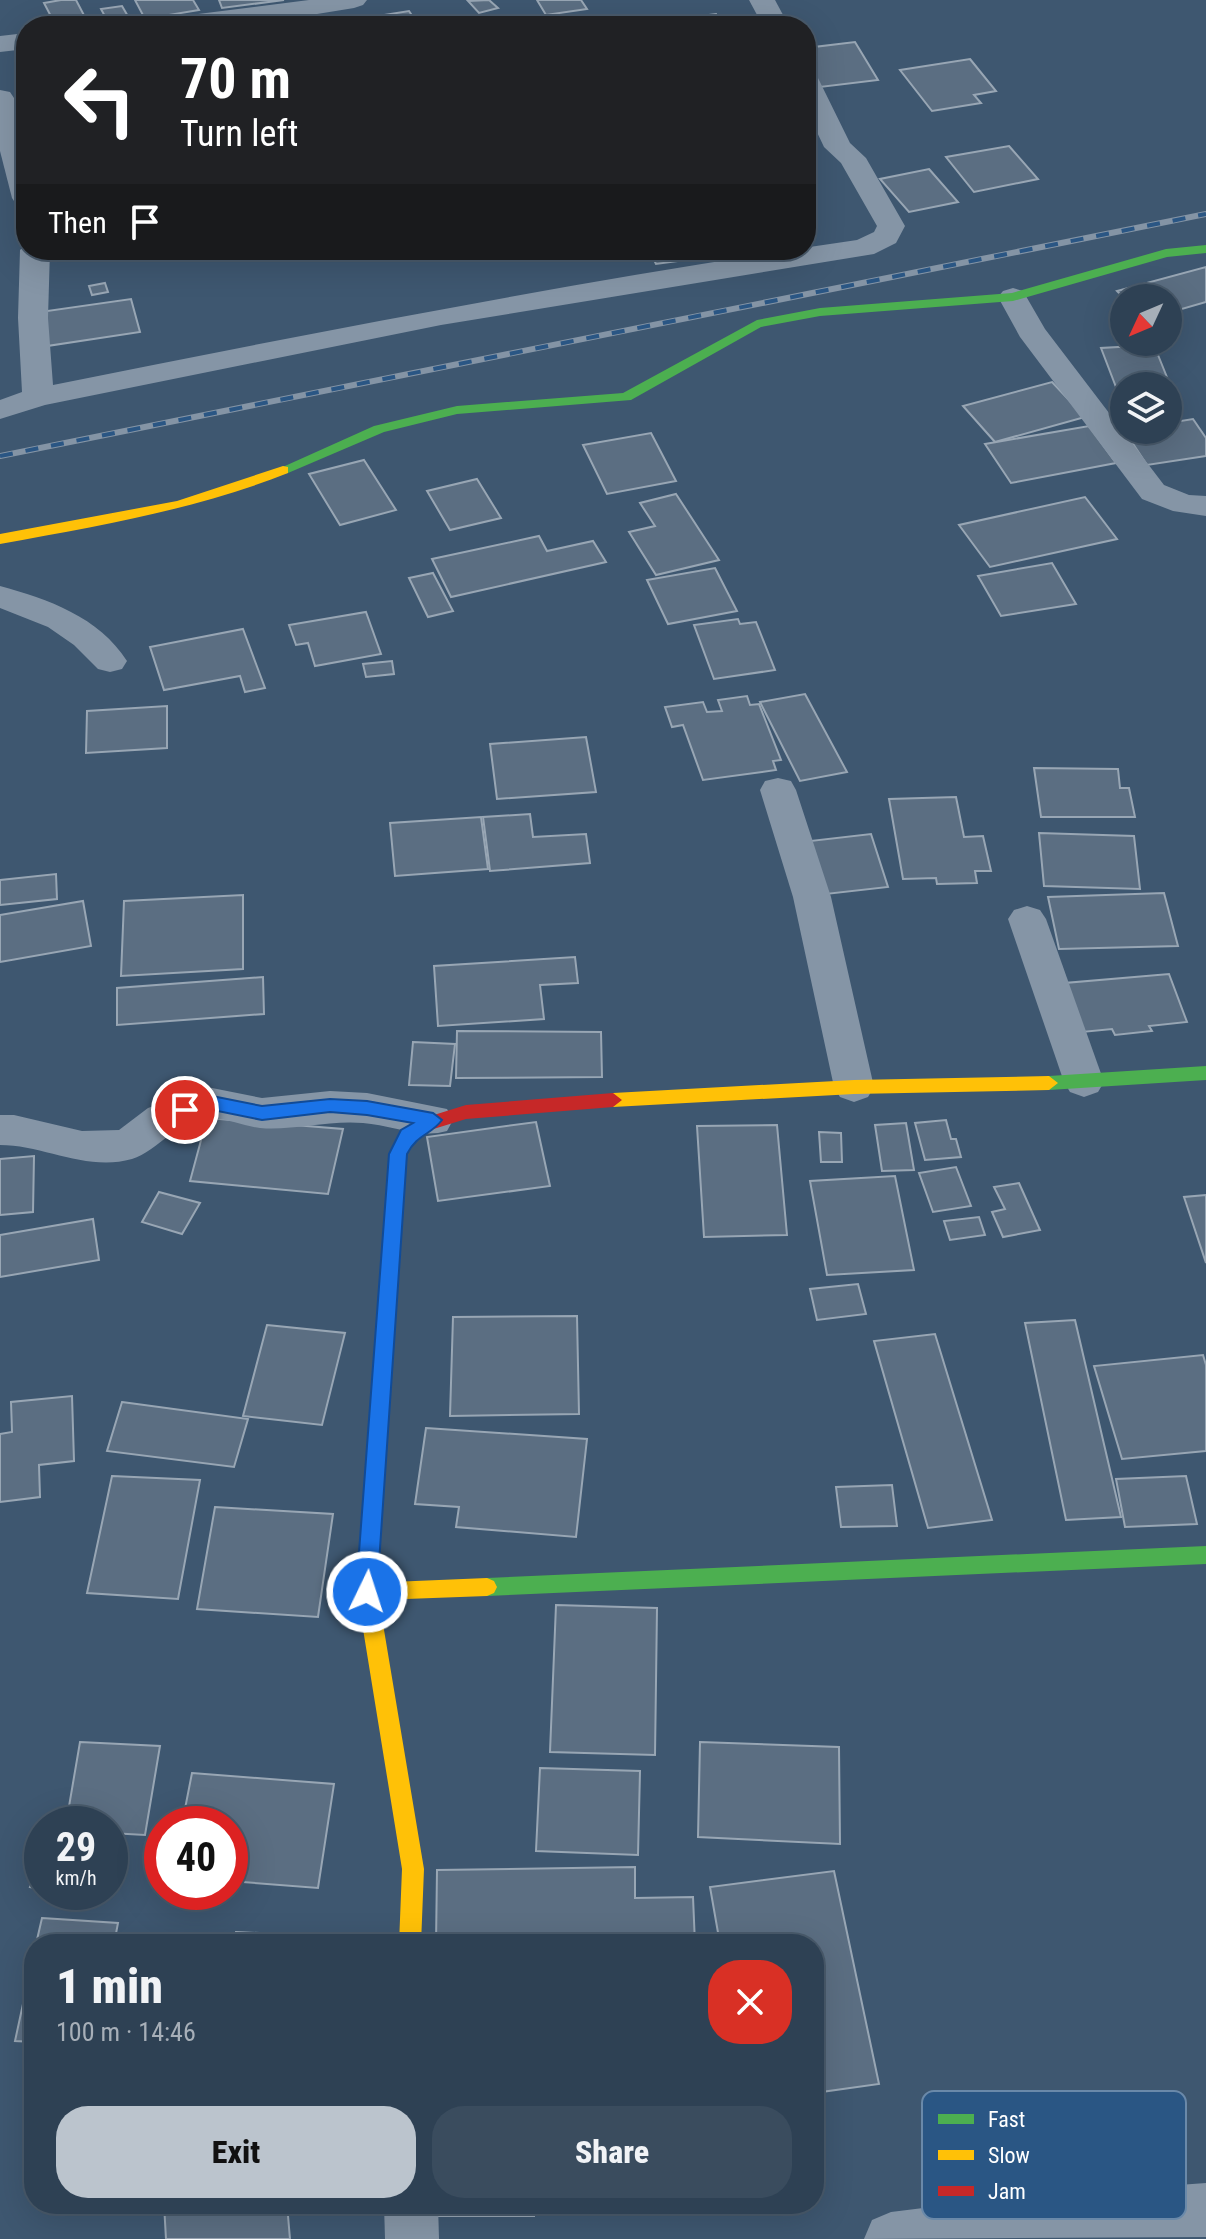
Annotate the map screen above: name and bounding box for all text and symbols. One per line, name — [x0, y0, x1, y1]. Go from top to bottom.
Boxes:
text: 70 m — [180, 46, 291, 112]
icon: left — [48, 48, 152, 152]
text: Turn left — [180, 113, 298, 155]
icon: arrive — [123, 200, 167, 244]
text: Then — [48, 205, 107, 240]
north arrow — [1110, 284, 1182, 356]
map controls — [1110, 284, 1182, 444]
button: layers — [1110, 372, 1182, 444]
pin — [151, 1076, 219, 1144]
icon: arrive — [163, 1088, 207, 1132]
position arrow — [325, 1550, 409, 1634]
speed limit sign: 40 — [144, 1806, 248, 1910]
text: 29 — [56, 1824, 96, 1871]
text: km/h — [55, 1866, 97, 1890]
text: 1 min — [56, 1958, 163, 2015]
button: close — [708, 1960, 792, 2044]
text: 100 m · 14:46 — [56, 2017, 196, 2047]
legend — [922, 2091, 1186, 2219]
button: Exit — [56, 2106, 416, 2198]
button: Share — [432, 2106, 792, 2198]
text: Fast — [988, 2107, 1025, 2132]
text: Slow — [988, 2143, 1030, 2168]
text: Jam — [988, 2179, 1026, 2204]

